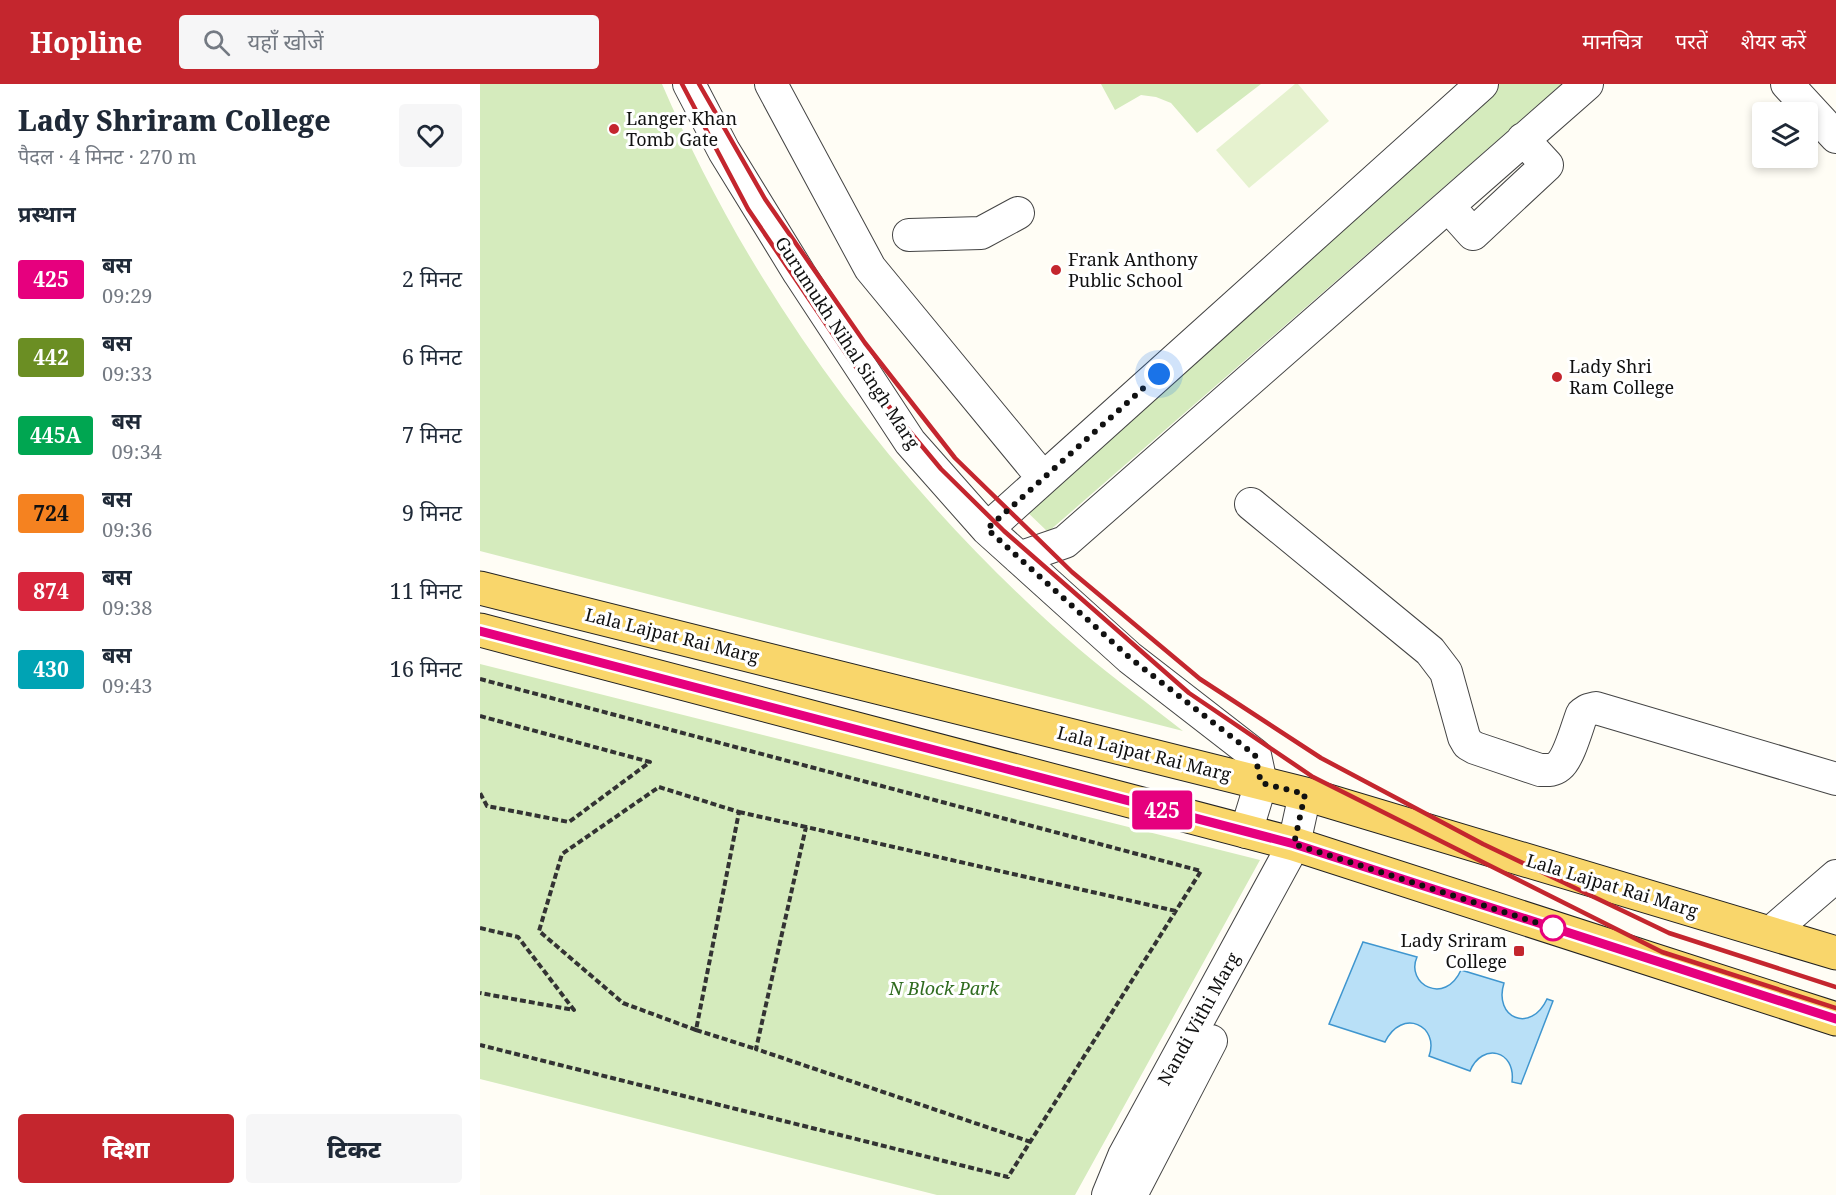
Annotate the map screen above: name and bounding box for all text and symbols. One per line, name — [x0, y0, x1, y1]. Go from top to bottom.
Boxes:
search box — [179, 15, 599, 69]
text: Hopline — [30, 23, 143, 61]
icon: search — [200, 26, 233, 59]
text: यहाँ खोजें — [248, 26, 323, 56]
text: मानचित्र — [1582, 27, 1642, 55]
text: परतें — [1675, 27, 1708, 55]
text: शेयर करें — [1741, 27, 1806, 55]
text: Lady Shriram College — [18, 101, 331, 139]
map controls — [1752, 102, 1818, 168]
button: layers — [1752, 102, 1818, 168]
button: heart — [399, 104, 462, 167]
place label: Langer Khan Tomb Gate — [626, 106, 738, 151]
marker: Langer Khan Tomb Gate — [607, 122, 621, 136]
text: पैदल · 4 मिनट · 270 m — [18, 143, 197, 170]
text: प्रस्थान — [18, 198, 76, 228]
street label: Gurumukh Nihal Singh Marg — [770, 232, 926, 454]
place label: Frank Anthony Public School — [1068, 247, 1198, 292]
text: बस — [102, 249, 132, 279]
text: 2 मिनट — [402, 263, 462, 293]
marker: Frank Anthony Public School — [1049, 263, 1063, 277]
text: 425 — [33, 265, 69, 293]
text: 09:29 — [102, 282, 152, 309]
text: बस — [102, 327, 132, 357]
text: 6 मिनट — [402, 341, 462, 371]
text: 442 — [33, 343, 69, 371]
place label: Lady Shri Ram College — [1569, 354, 1674, 399]
your location — [1144, 359, 1174, 389]
text: 09:33 — [102, 360, 152, 387]
marker: Lady Shri Ram College — [1550, 370, 1564, 384]
text: बस — [111, 405, 141, 435]
text: 7 मिनट — [402, 419, 462, 449]
text: 445A — [30, 421, 81, 449]
text: 09:34 — [111, 438, 162, 465]
text: बस — [102, 483, 132, 513]
text: 9 मिनट — [402, 497, 462, 527]
text: 724 — [33, 499, 69, 527]
text: 09:36 — [102, 516, 152, 543]
text: बस — [102, 561, 132, 591]
text: 11 मिनट — [390, 575, 462, 605]
text: 874 — [33, 577, 69, 605]
text: 09:38 — [102, 594, 152, 621]
street label: Lala Lajpat Rai Marg — [583, 602, 762, 668]
text: बस — [102, 639, 132, 669]
text: 16 मिनट — [390, 653, 462, 683]
text: 430 — [33, 655, 69, 683]
text: 09:43 — [102, 672, 152, 699]
street label: Lala Lajpat Rai Marg — [1055, 720, 1234, 786]
line badge: 425 — [1128, 790, 1196, 830]
text: 425 — [1144, 796, 1180, 824]
street label: Lala Lajpat Rai Marg — [1524, 848, 1701, 923]
unlabelled marker — [1540, 915, 1566, 941]
place label: Lady Sriram College — [1400, 928, 1507, 973]
marker: Lady Sriram College — [1512, 944, 1526, 958]
street label: Nandi Vithi Marg — [1152, 948, 1245, 1089]
park label: N Block Park — [888, 976, 1000, 1000]
button: दिशा — [18, 1114, 234, 1183]
button: टिकट — [246, 1114, 462, 1183]

